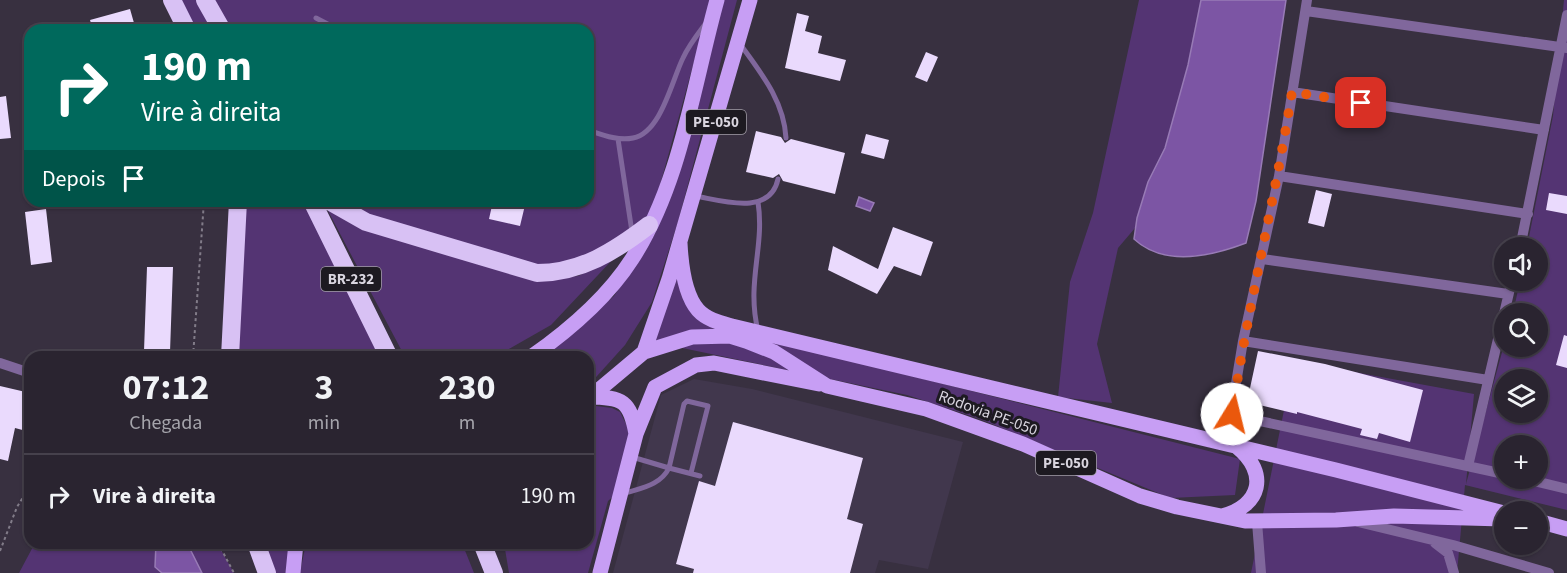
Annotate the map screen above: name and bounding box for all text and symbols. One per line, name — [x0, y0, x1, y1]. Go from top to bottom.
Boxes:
text: 190 m — [141, 37, 252, 97]
icon: right — [42, 48, 120, 126]
pin — [1335, 77, 1386, 128]
icon: arrive — [1344, 86, 1377, 119]
text: Vire à direita — [141, 93, 281, 132]
road number: PE-050 — [686, 110, 746, 134]
icon: arrive — [117, 162, 150, 195]
text: Depois — [42, 163, 105, 195]
map controls — [1494, 237, 1548, 555]
button: sound — [1494, 237, 1548, 291]
road number: BR-232 — [321, 267, 381, 291]
button: search — [1494, 303, 1548, 357]
text: 07:12 — [122, 362, 209, 413]
text: 3 — [314, 362, 333, 413]
text: 230 — [439, 362, 496, 413]
button: layers — [1494, 369, 1548, 423]
position arrow — [1200, 382, 1264, 446]
street label: Rodovia PE-050 — [935, 385, 1041, 441]
text: Chegada — [129, 409, 202, 437]
text: min — [308, 409, 340, 437]
text: m — [459, 409, 475, 437]
button: + — [1494, 435, 1548, 489]
road number: PE-050 — [1036, 451, 1096, 475]
icon: right — [42, 480, 75, 513]
text: Vire à direita — [93, 480, 216, 512]
text: 190 m — [521, 480, 576, 512]
button: − — [1494, 501, 1548, 555]

